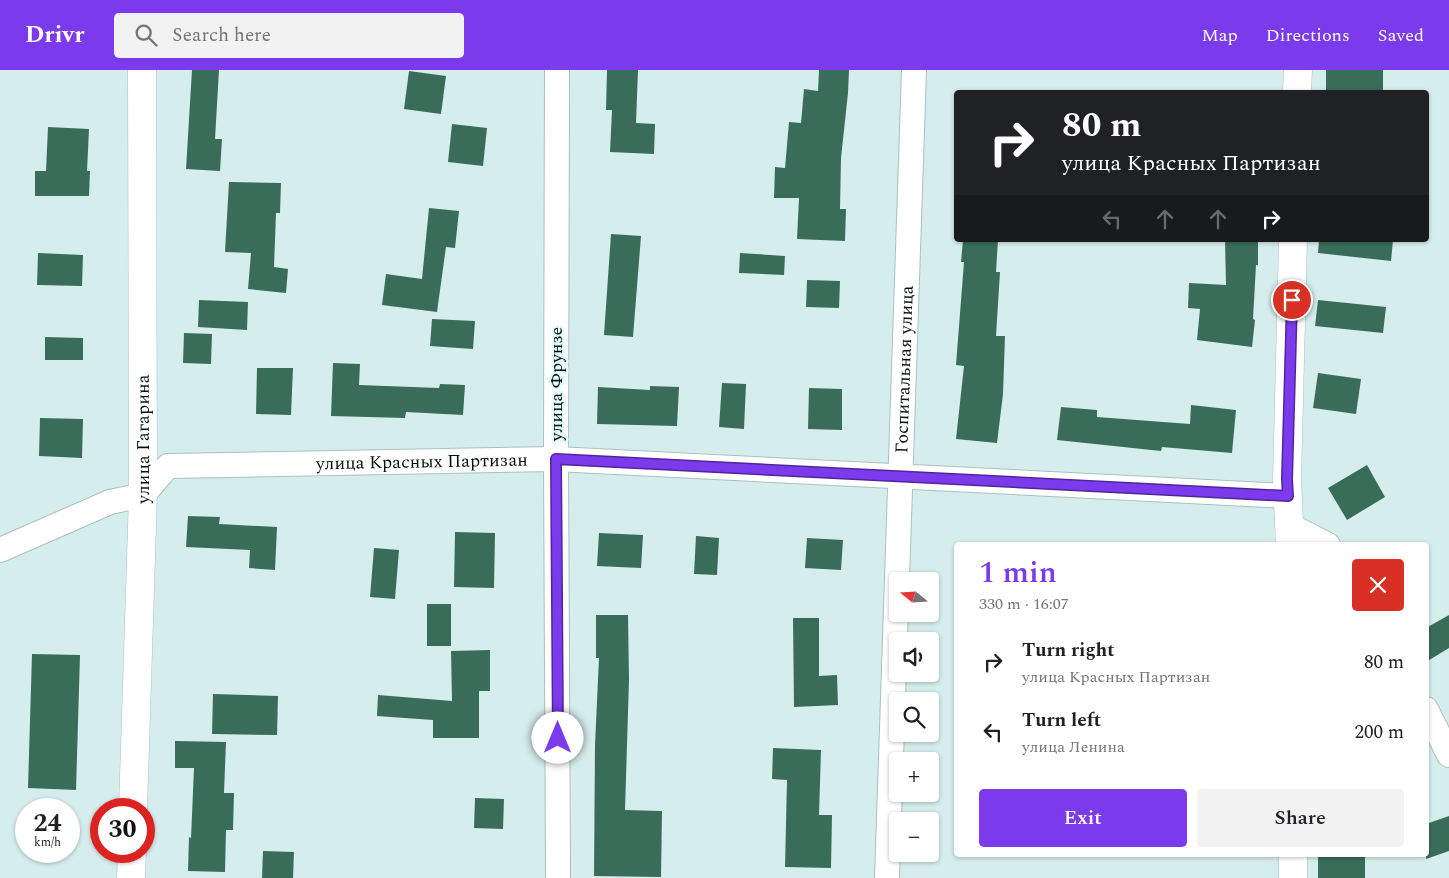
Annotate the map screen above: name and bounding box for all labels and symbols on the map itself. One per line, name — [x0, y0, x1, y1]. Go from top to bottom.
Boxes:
pin — [1271, 279, 1313, 321]
street label: Госпитальная улица — [888, 285, 920, 454]
street label: улица Фрунзе — [543, 327, 570, 442]
street label: улица Гагарина — [129, 374, 157, 505]
street label: улица Красных Партизан — [315, 446, 528, 477]
north arrow — [889, 572, 939, 622]
position arrow — [531, 711, 583, 763]
speed limit sign: 30 — [90, 798, 155, 863]

